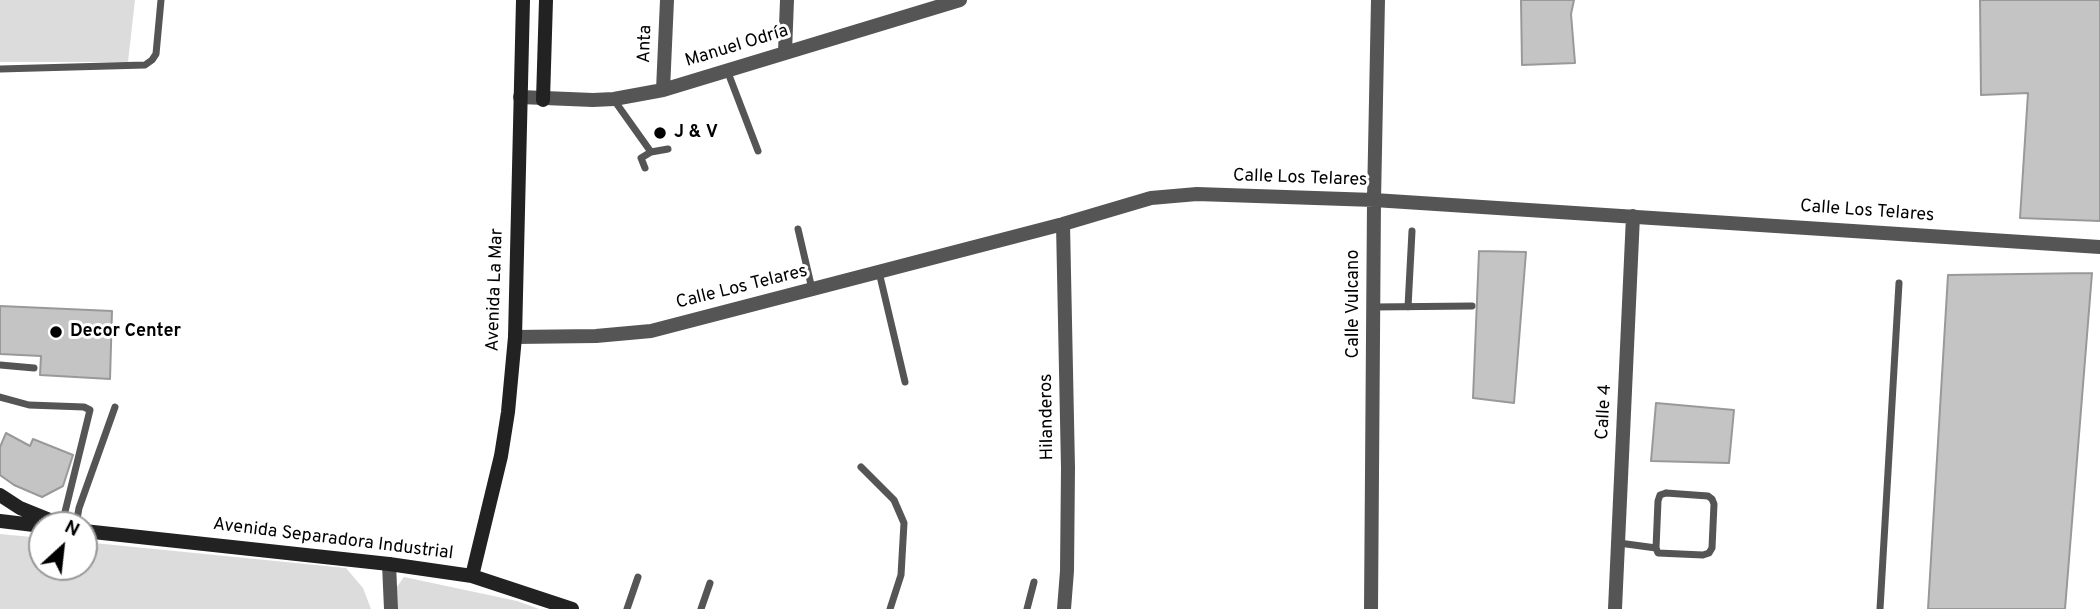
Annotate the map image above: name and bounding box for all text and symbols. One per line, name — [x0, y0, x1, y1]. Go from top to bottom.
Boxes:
street label: Manuel Odría — [683, 21, 791, 73]
street label: Anta — [635, 25, 657, 63]
place label: J & V — [674, 122, 718, 144]
marker: J & V — [652, 125, 668, 141]
street label: Calle Los Telares — [1232, 166, 1368, 192]
street label: Calle Los Telares — [1799, 197, 1935, 227]
street label: Avenida La Mar — [483, 228, 509, 352]
street label: Calle Vulcano — [1343, 250, 1365, 358]
street label: Calle Los Telares — [674, 261, 810, 315]
place label: Decor Center — [70, 321, 181, 343]
marker: Decor Center — [48, 324, 64, 340]
street label: Hilanderos — [1036, 373, 1060, 461]
street label: Calle 4 — [1593, 384, 1617, 440]
north arrow — [28, 511, 98, 581]
text: N — [60, 515, 83, 543]
street label: Avenida Separadora Industrial — [212, 515, 454, 565]

